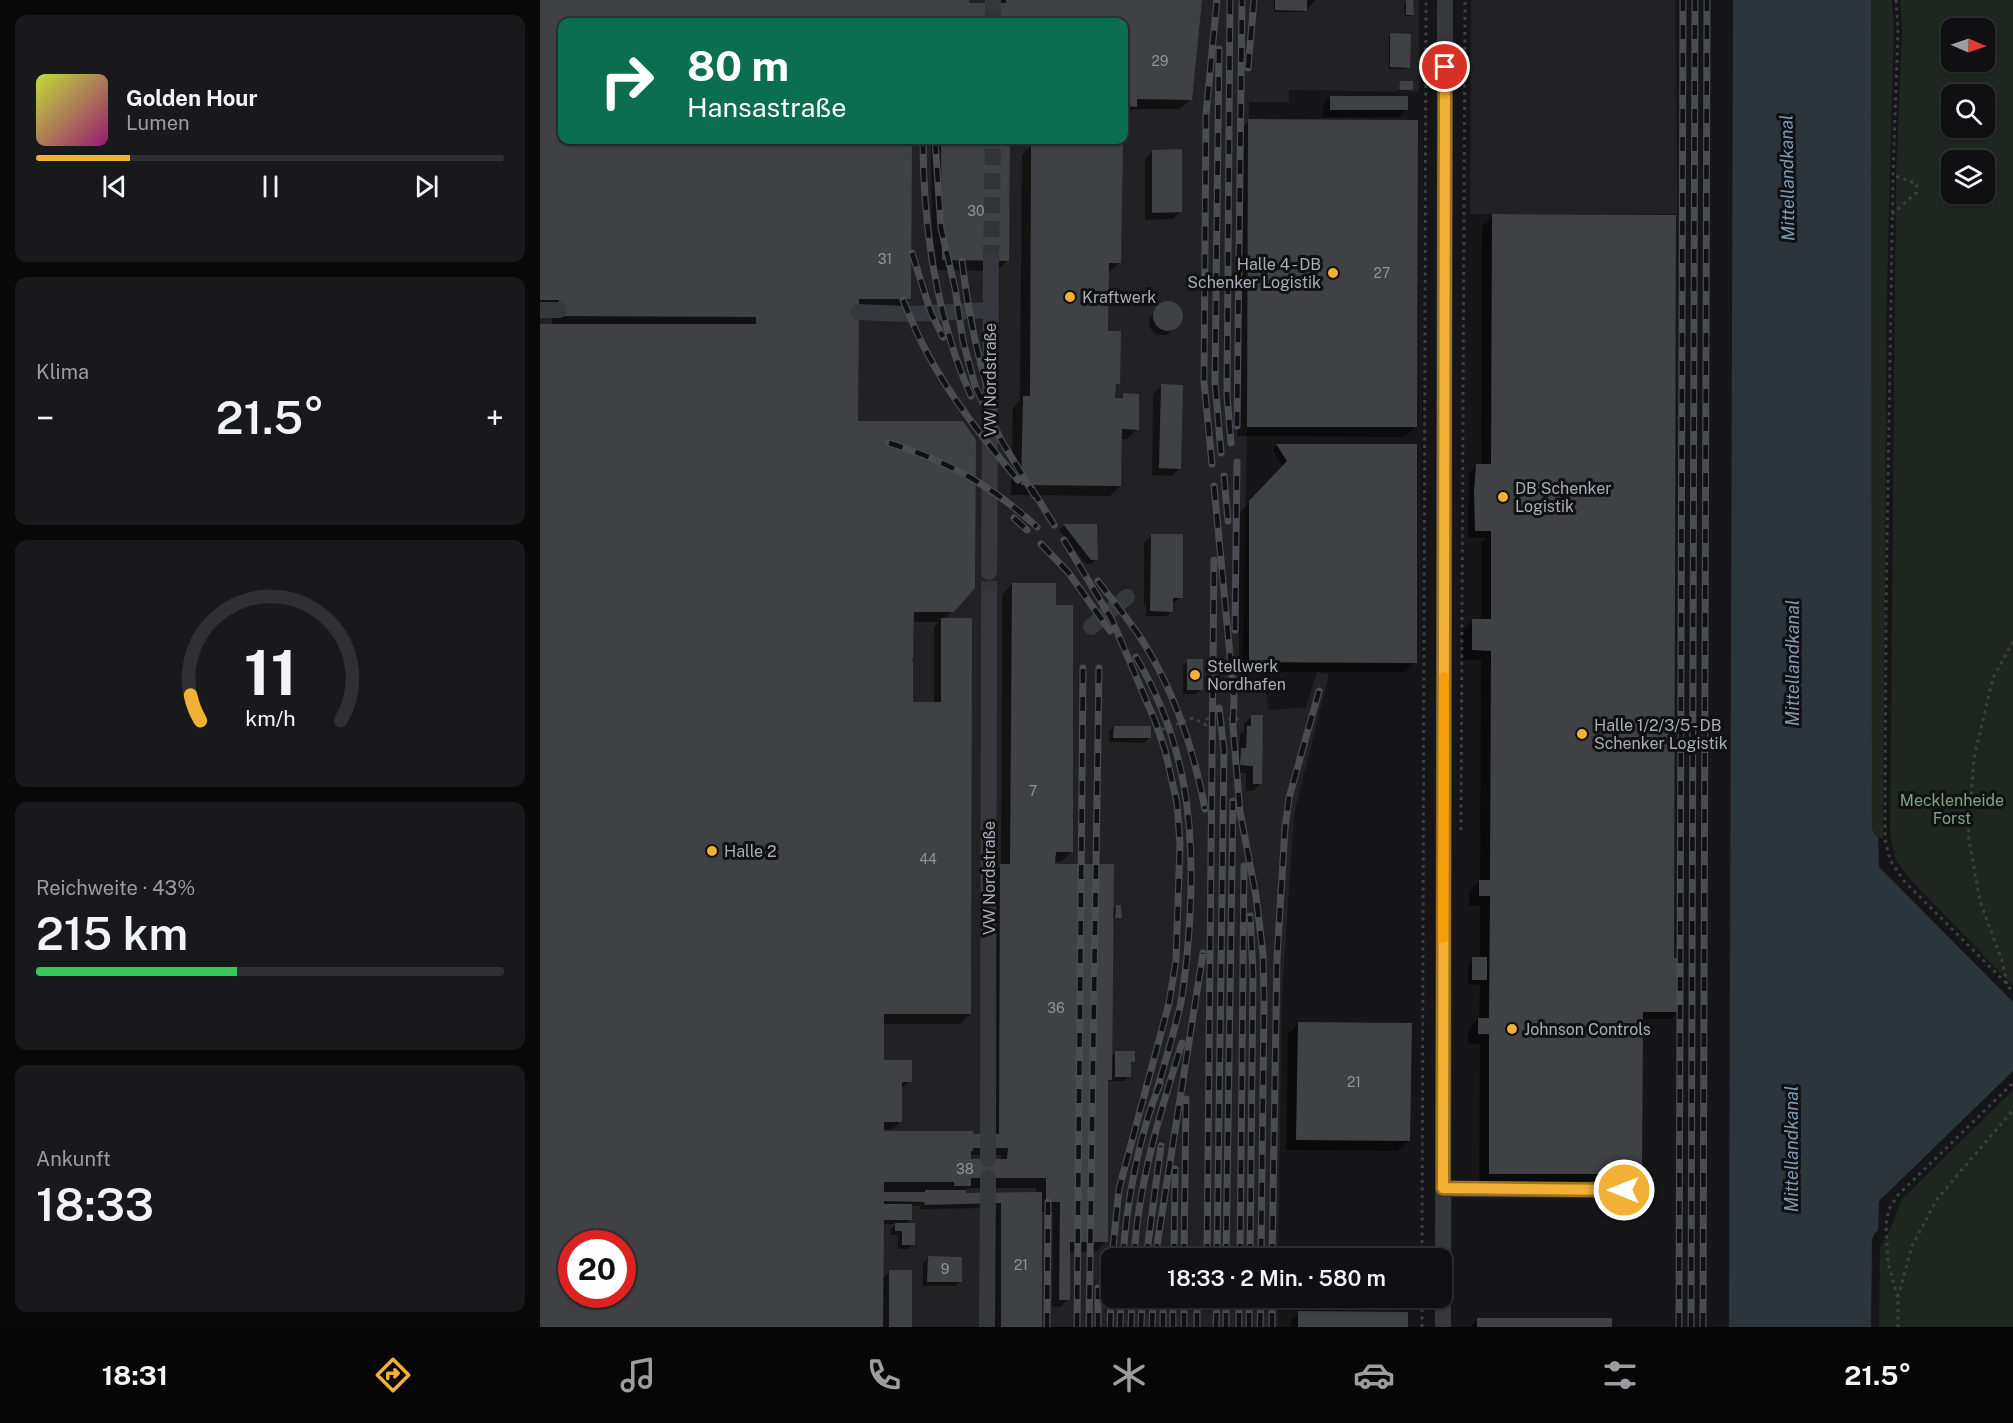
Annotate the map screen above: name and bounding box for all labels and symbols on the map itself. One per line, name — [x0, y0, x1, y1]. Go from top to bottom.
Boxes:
north arrow — [1941, 18, 1995, 72]
pin — [1419, 41, 1470, 92]
house number: 29 — [1151, 53, 1169, 69]
water label: Mittellandkanal — [1775, 115, 1799, 241]
house number: 30 — [967, 203, 985, 219]
house number: 31 — [878, 251, 892, 267]
place label: Halle 4 - DB Schenker Logistik — [1187, 255, 1321, 292]
house number: 27 — [1374, 265, 1390, 281]
marker: Halle 4 - DB Schenker Logistik — [1326, 266, 1340, 280]
place label: Kraftwerk — [1082, 288, 1156, 307]
marker: Kraftwerk — [1063, 290, 1077, 304]
street label: VW Nordstraße — [981, 323, 1000, 437]
place label: DB Schenker Logistik — [1515, 479, 1611, 516]
marker: DB Schenker Logistik — [1496, 490, 1510, 504]
water label: Mittellandkanal — [1782, 600, 1803, 726]
place label: Stellwerk Nordhafen — [1207, 657, 1286, 694]
marker: Stellwerk Nordhafen — [1188, 668, 1202, 682]
place label: Halle 1/2/3/5 - DB Schenker Logistik — [1594, 716, 1728, 753]
marker: Halle 1/2/3/5 - DB Schenker Logistik — [1575, 727, 1589, 741]
house number: 7 — [1029, 783, 1037, 799]
park label: Mecklenheide Forst — [1900, 791, 2004, 828]
street label: VW Nordstraße — [980, 821, 999, 935]
place label: Halle 2 — [724, 842, 777, 861]
marker: Halle 2 — [705, 844, 719, 858]
house number: 44 — [919, 851, 937, 867]
house number: 36 — [1047, 1000, 1065, 1016]
place label: Johnson Controls — [1524, 1020, 1651, 1039]
marker: Johnson Controls — [1505, 1022, 1519, 1036]
house number: 21 — [1347, 1074, 1361, 1090]
water label: Mittellandkanal — [1781, 1086, 1802, 1212]
position arrow — [1592, 1158, 1656, 1222]
house number: 38 — [956, 1161, 974, 1177]
speed limit sign: 20 — [558, 1230, 636, 1308]
house number: 21 — [1014, 1257, 1028, 1273]
house number: 9 — [941, 1261, 950, 1277]

